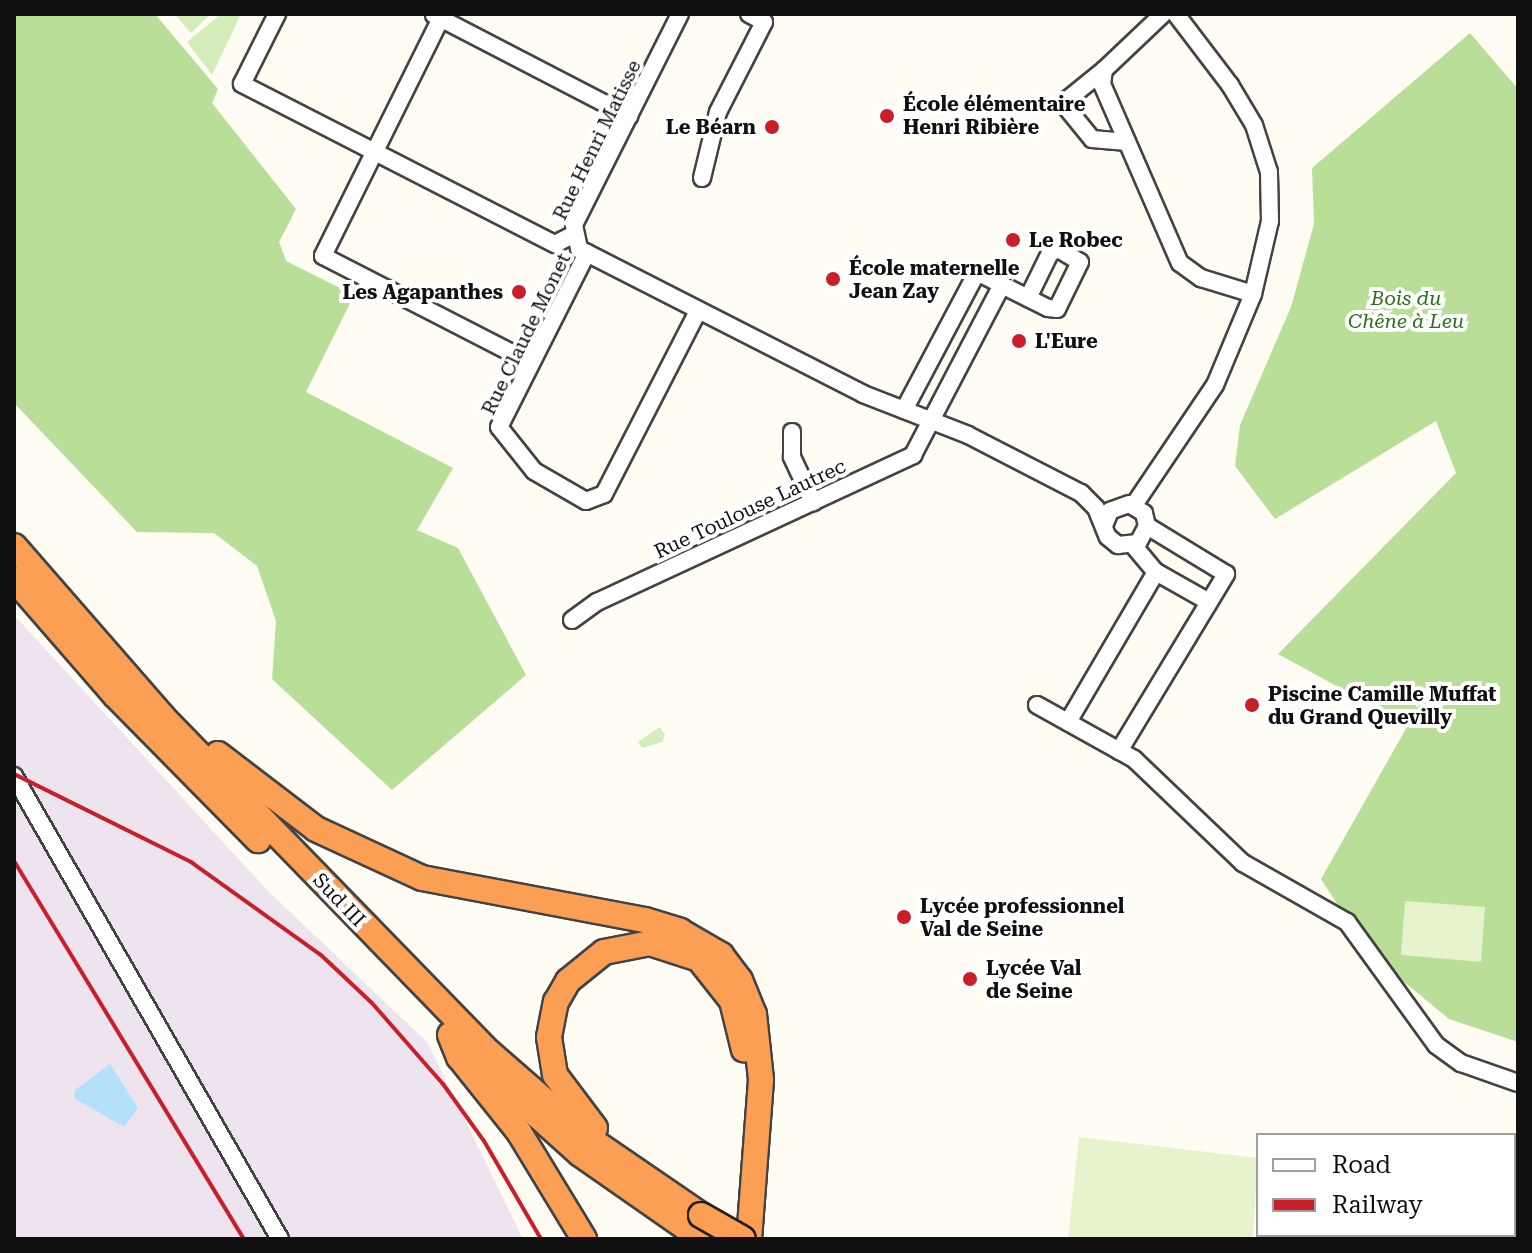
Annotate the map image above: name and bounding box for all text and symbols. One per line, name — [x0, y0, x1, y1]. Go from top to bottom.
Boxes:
street label: Rue Henri Matisse — [548, 56, 646, 224]
place label: École élémentaire Henri Ribière — [903, 92, 1085, 139]
marker: École élémentaire Henri Ribière — [878, 107, 896, 125]
place label: Le Béarn — [666, 115, 756, 139]
marker: Le Béarn — [763, 118, 781, 136]
place label: Le Robec — [1029, 228, 1123, 252]
marker: Le Robec — [1004, 231, 1022, 249]
street label: Rue Claude Monet — [476, 249, 576, 419]
place label: École maternelle Jean Zay — [849, 256, 1019, 303]
marker: École maternelle Jean Zay — [824, 270, 842, 288]
place label: Les Agapanthes — [342, 280, 503, 304]
marker: Les Agapanthes — [510, 283, 528, 301]
park label: Bois du Chêne à Leu — [1348, 287, 1464, 334]
place label: L'Eure — [1035, 329, 1098, 353]
marker: L'Eure — [1010, 332, 1028, 350]
street label: Rue Toulouse Lautrec — [650, 454, 850, 564]
place label: Piscine Camille Muffat du Grand Quevilly — [1268, 682, 1496, 729]
marker: Piscine Camille Muffat du Grand Quevilly — [1243, 696, 1261, 714]
street label: Sud III — [308, 868, 370, 932]
place label: Lycée professionnel Val de Seine — [920, 894, 1124, 941]
marker: Lycée professionnel Val de Seine — [895, 908, 913, 926]
place label: Lycée Val de Seine — [986, 956, 1081, 1003]
marker: Lycée Val de Seine — [961, 970, 979, 988]
legend — [1256, 1133, 1516, 1237]
text: Road — [1332, 1151, 1391, 1179]
text: Railway — [1332, 1191, 1423, 1219]

